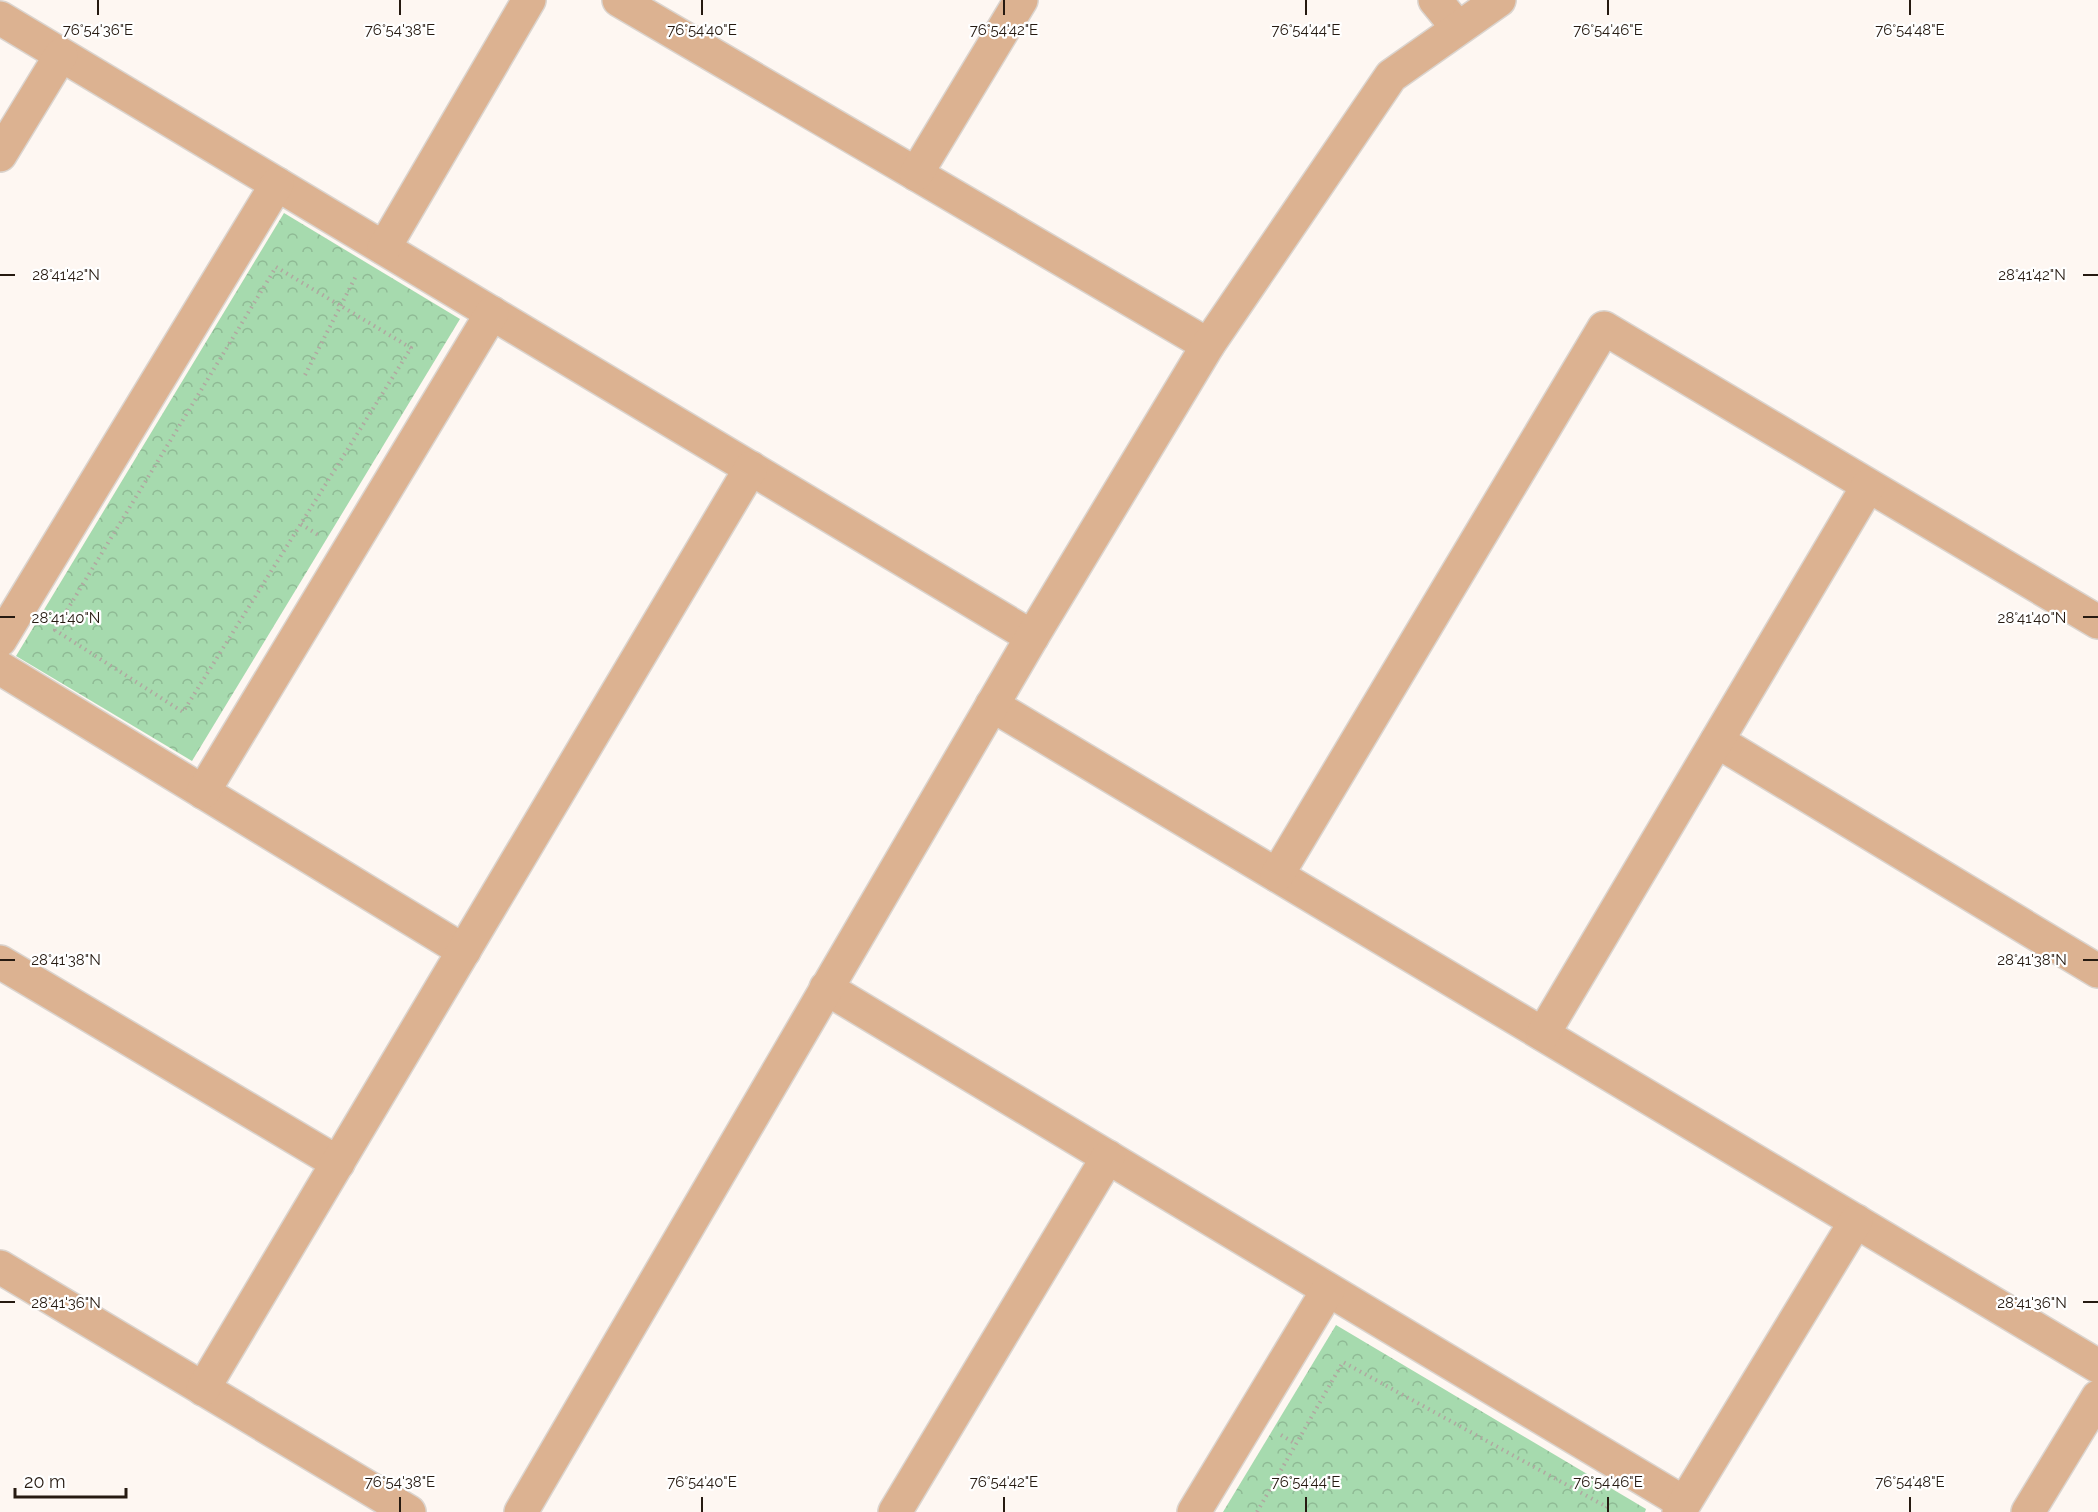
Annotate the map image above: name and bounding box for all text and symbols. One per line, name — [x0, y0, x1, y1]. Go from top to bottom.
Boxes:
text: 76°54'36"E — [63, 21, 133, 39]
text: 76°54'38"E — [365, 21, 435, 39]
text: 76°54'40"E — [667, 21, 737, 39]
text: 76°54'42"E — [970, 21, 1038, 39]
text: 76°54'44"E — [1272, 21, 1340, 39]
text: 76°54'46"E — [1573, 21, 1643, 39]
text: 76°54'48"E — [1875, 21, 1945, 39]
text: 28°41'42"N — [32, 266, 100, 284]
text: 28°41'42"N — [1998, 266, 2066, 284]
text: 28°41'40"N — [32, 609, 100, 627]
text: 28°41'40"N — [1998, 609, 2066, 627]
text: 28°41'38"N — [31, 951, 101, 969]
text: 28°41'38"N — [1997, 951, 2067, 969]
text: 28°41'36"N — [31, 1294, 101, 1312]
text: 28°41'36"N — [1997, 1294, 2067, 1312]
scale bar — [15, 1461, 126, 1499]
text: 20 m — [24, 1471, 66, 1492]
text: 76°54'38"E — [365, 1473, 435, 1491]
text: 76°54'40"E — [667, 1473, 737, 1491]
text: 76°54'42"E — [970, 1473, 1038, 1491]
text: 76°54'44"E — [1272, 1473, 1340, 1491]
text: 76°54'46"E — [1573, 1473, 1643, 1491]
text: 76°54'48"E — [1875, 1473, 1945, 1491]

